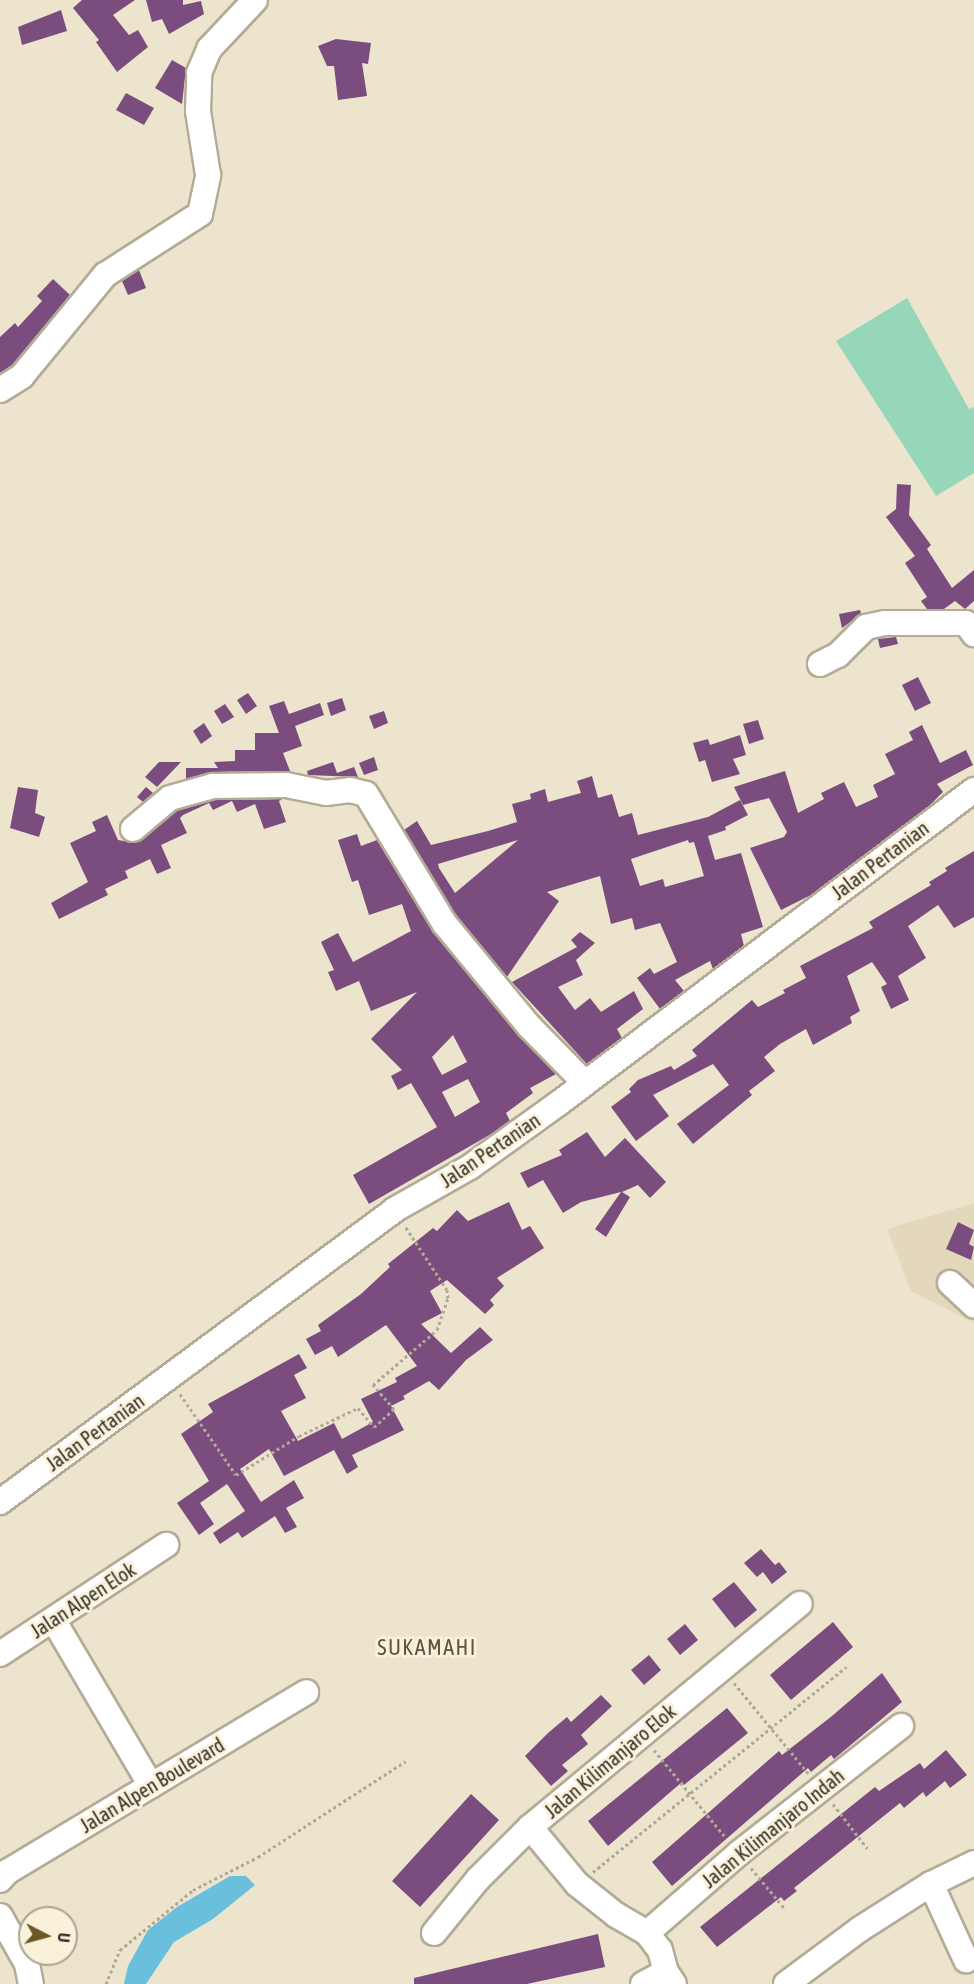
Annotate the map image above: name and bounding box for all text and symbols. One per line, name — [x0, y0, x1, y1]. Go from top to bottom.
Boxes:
street label: Jalan Pertanian — [827, 816, 933, 904]
street label: Jalan Pertanian — [435, 1108, 545, 1192]
street label: Jalan Pertanian — [41, 1388, 149, 1476]
street label: Jalan Alpen Elok — [26, 1557, 140, 1643]
district label: SUKAMAHI — [377, 1635, 477, 1661]
street label: Jalan Kilimanjaro Elok — [539, 1699, 681, 1823]
street label: Jalan Alpen Boulevard — [75, 1732, 229, 1838]
street label: Jalan Kilimanjaro Indah — [697, 1763, 849, 1893]
north arrow — [18, 1906, 78, 1966]
text: U — [54, 1932, 73, 1943]

